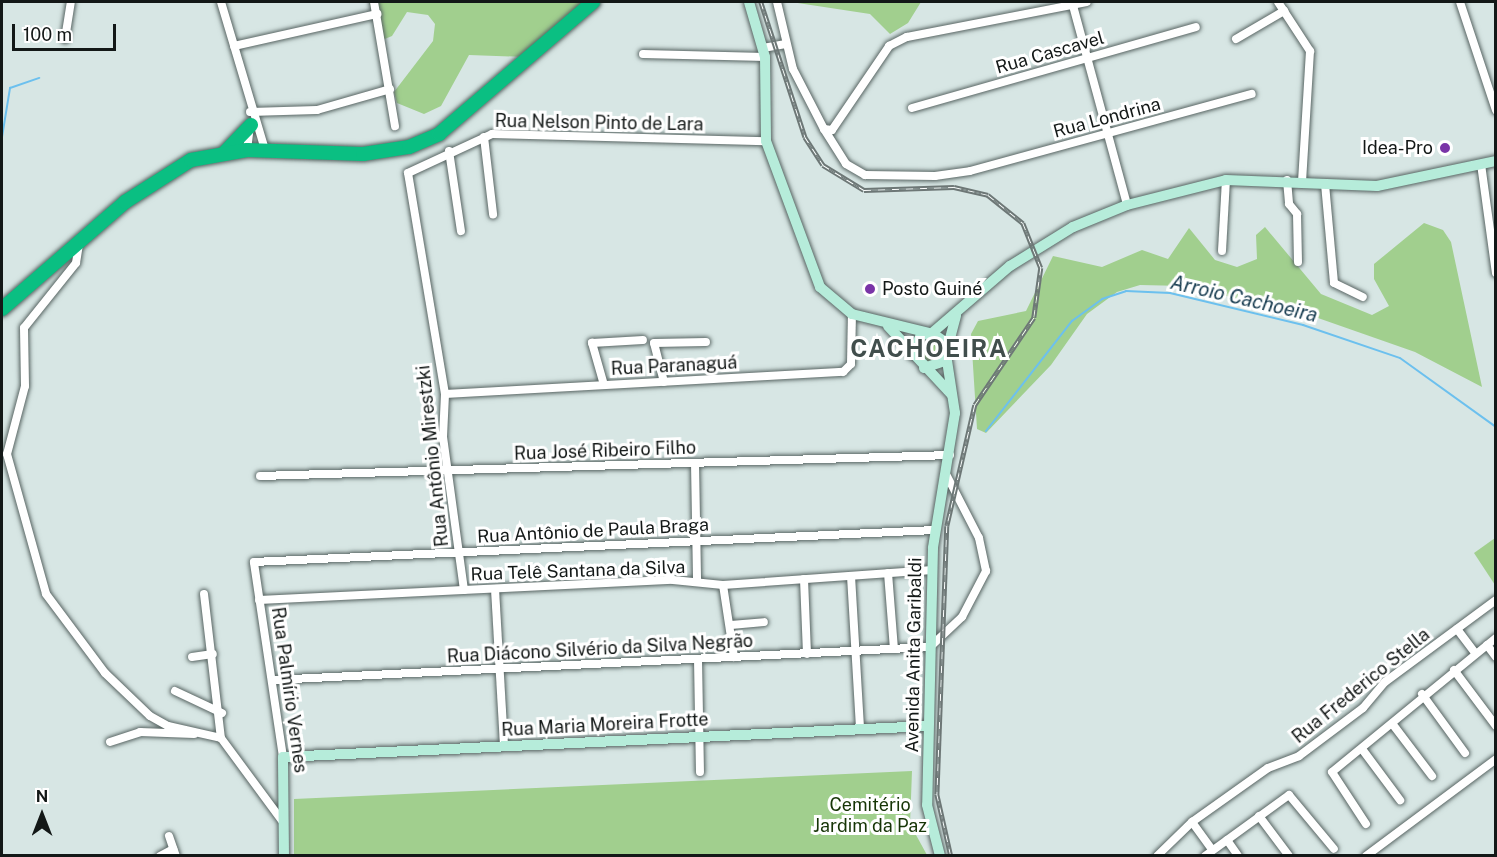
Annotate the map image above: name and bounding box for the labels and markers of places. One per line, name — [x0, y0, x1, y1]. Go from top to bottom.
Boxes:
place label: Idea-Pro — [1362, 137, 1433, 159]
marker: Idea-Pro — [1438, 141, 1452, 155]
place label: Posto Guiné — [882, 278, 983, 300]
marker: Posto Guiné — [863, 282, 877, 296]

